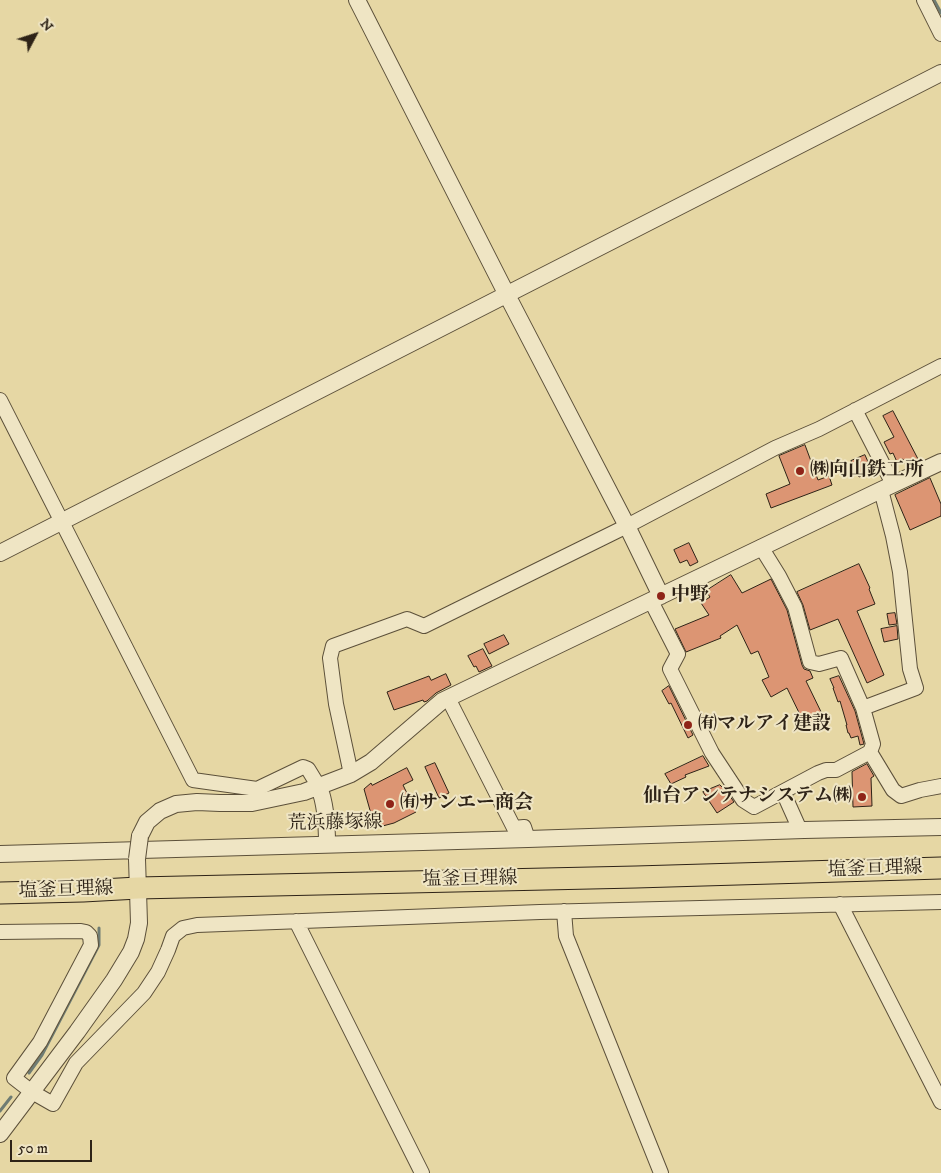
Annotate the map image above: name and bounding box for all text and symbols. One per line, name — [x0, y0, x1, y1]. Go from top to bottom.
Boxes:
north arrow — [10, 10, 60, 60]
text: N — [36, 15, 57, 36]
place label: ㈱向山鉄工所 — [810, 460, 924, 482]
marker: ㈱向山鉄工所 — [794, 465, 806, 477]
place label: 中野 — [671, 585, 709, 607]
marker: 中野 — [655, 590, 667, 602]
place label: ㈲マルアイ建設 — [698, 714, 831, 736]
marker: ㈲マルアイ建設 — [682, 719, 694, 731]
place label: 仙台アンテナシステム㈱ — [643, 786, 852, 808]
marker: 仙台アンテナシステム㈱ — [856, 791, 868, 803]
place label: ㈲サンエー商会 — [400, 793, 533, 815]
marker: ㈲サンエー商会 — [384, 798, 396, 810]
street label: 荒浜藤塚線 — [287, 812, 383, 836]
street label: 塩釜亘理線 — [827, 857, 923, 883]
street label: 塩釜亘理線 — [422, 868, 518, 892]
street label: 塩釜亘理線 — [18, 878, 114, 904]
scale bar — [12, 1130, 95, 1162]
text: 50 m — [18, 1139, 48, 1158]

